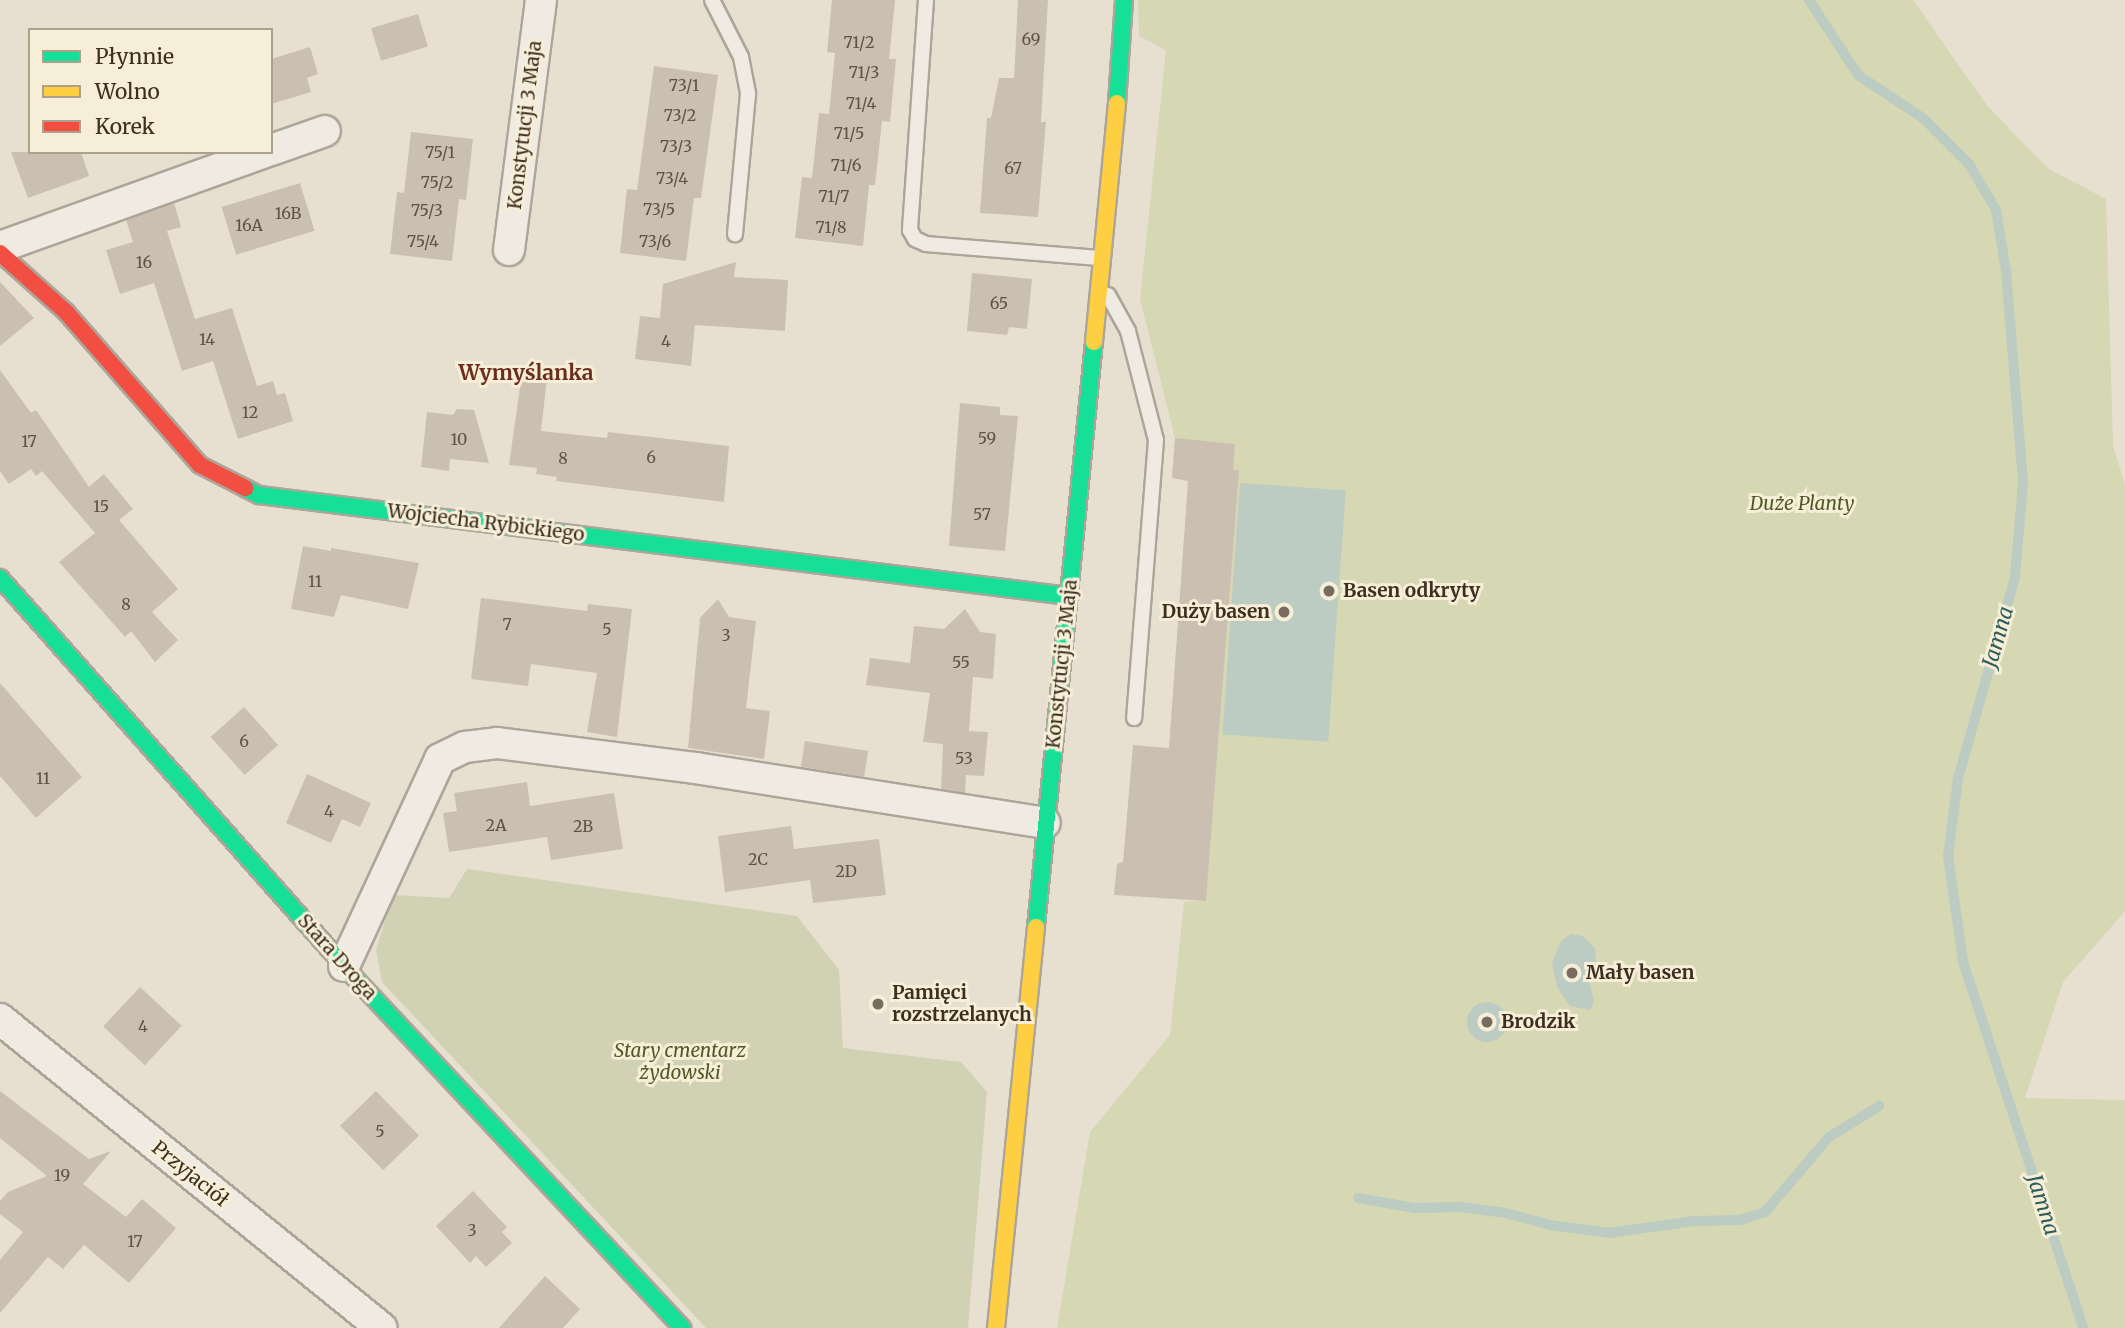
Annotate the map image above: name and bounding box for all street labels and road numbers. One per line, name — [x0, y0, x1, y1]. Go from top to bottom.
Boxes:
street label: Konstytucji 3 Maja — [503, 39, 547, 211]
street label: Wojciecha Rybickiego — [386, 500, 586, 546]
street label: Konstytucji 3 Maja — [1042, 578, 1082, 750]
street label: Stara Droga — [293, 910, 381, 1004]
street label: Przyjaciół — [147, 1136, 233, 1212]

